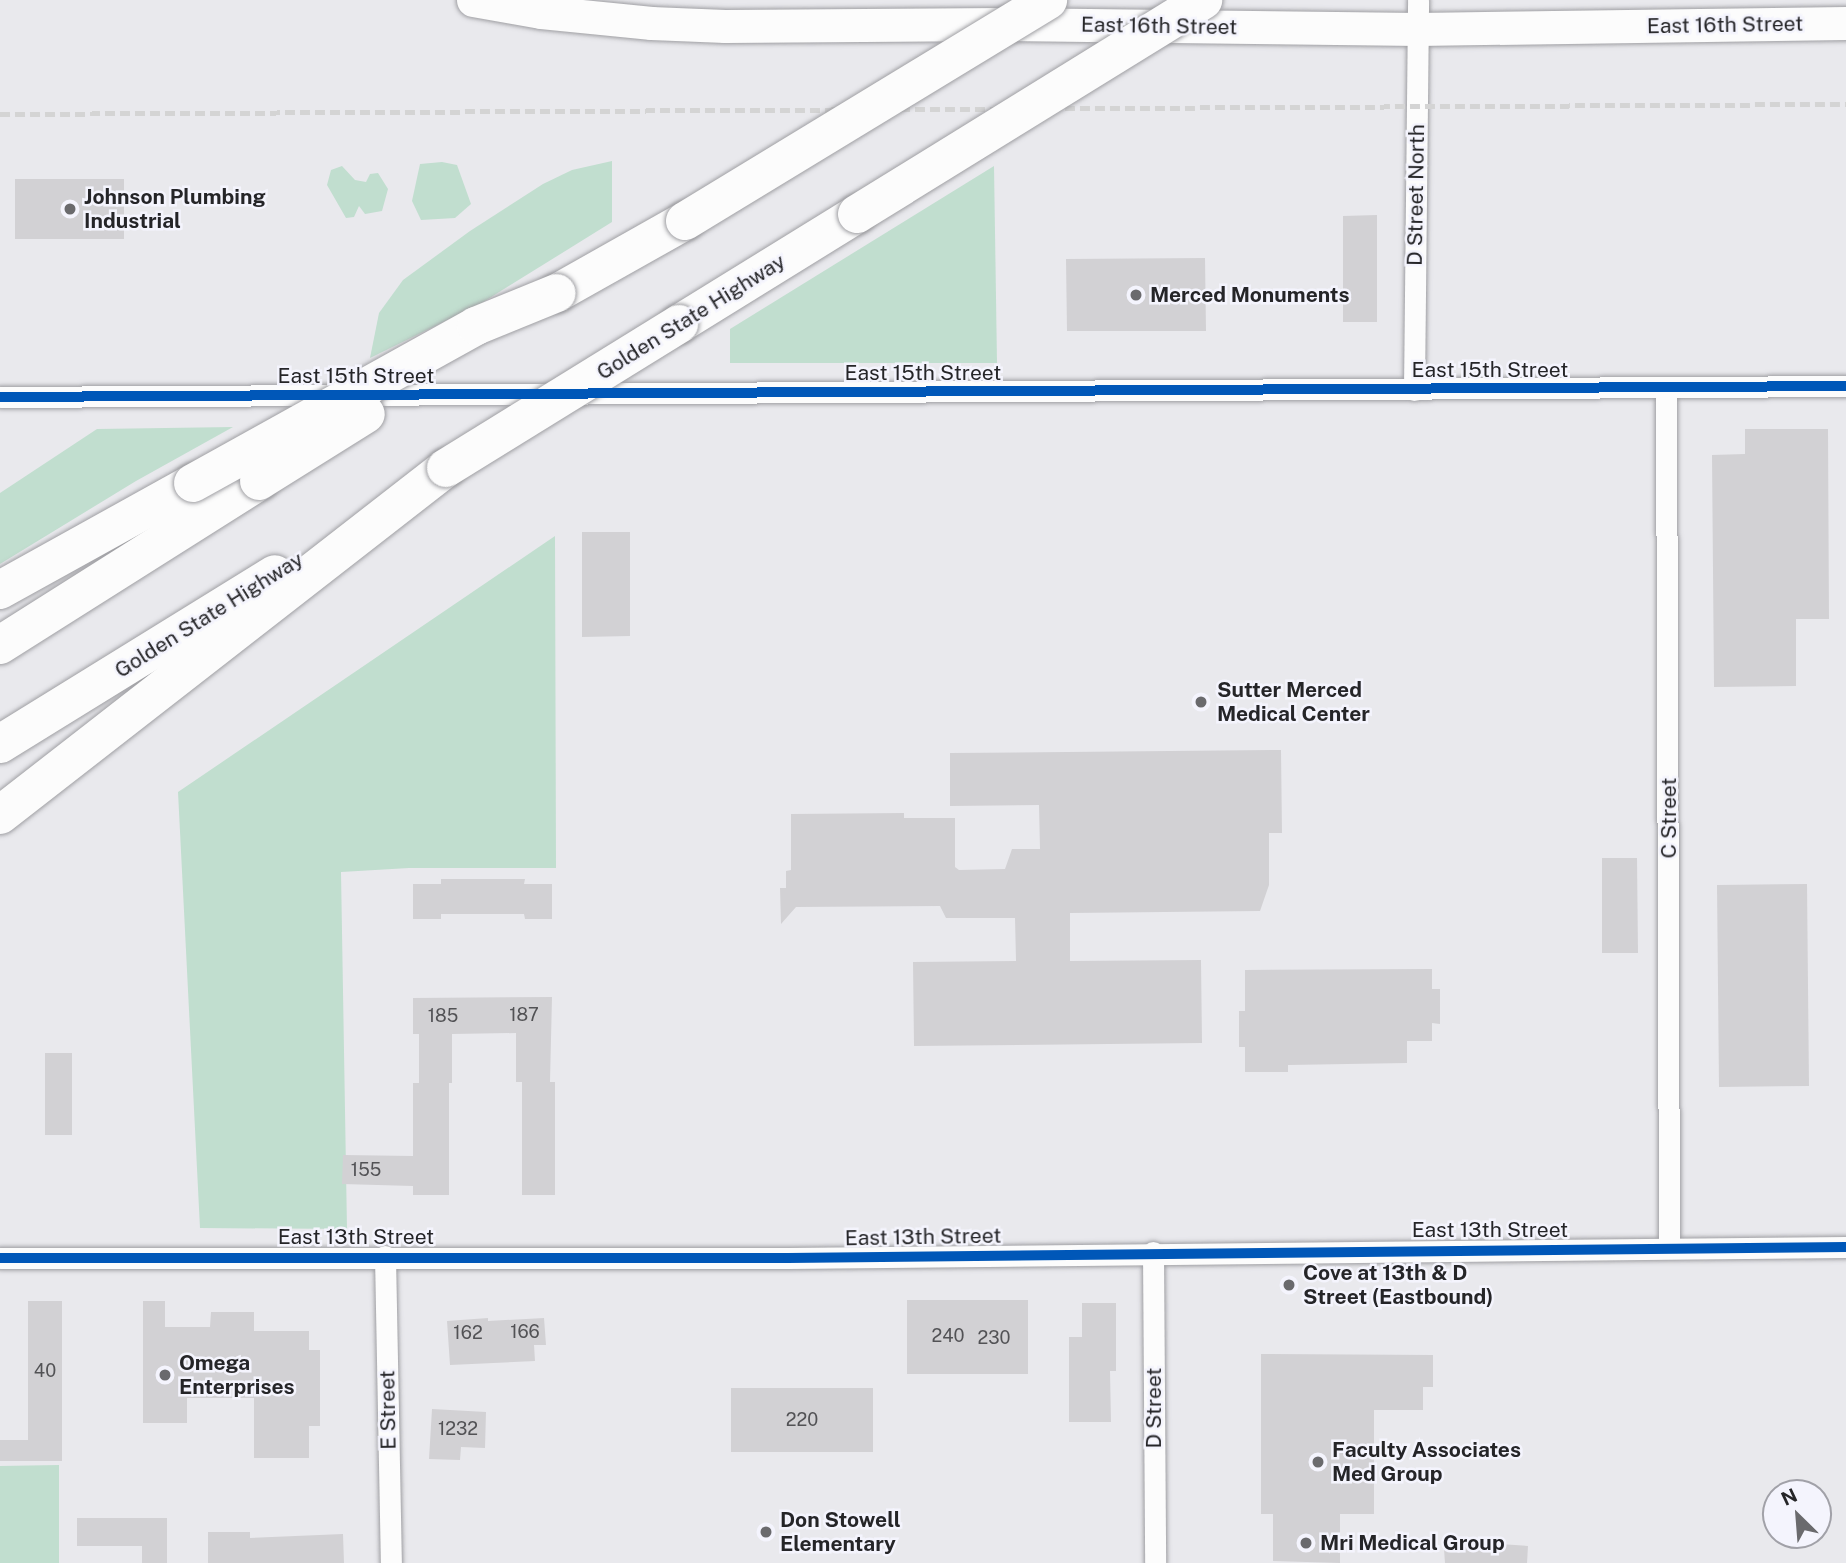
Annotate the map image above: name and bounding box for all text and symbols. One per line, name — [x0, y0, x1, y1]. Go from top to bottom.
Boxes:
street label: East 16th Street — [1647, 11, 1803, 39]
street label: East 16th Street — [1081, 12, 1237, 40]
street label: D Street North — [1402, 124, 1430, 266]
place label: Johnson Plumbing Industrial — [84, 184, 266, 234]
marker: Johnson Plumbing Industrial — [62, 201, 78, 217]
street label: Golden State Highway — [592, 249, 790, 385]
place label: Merced Monuments — [1150, 282, 1350, 308]
marker: Merced Monuments — [1128, 287, 1144, 303]
street label: East 15th Street — [1412, 357, 1568, 383]
street label: East 15th Street — [845, 360, 1001, 386]
street label: East 15th Street — [278, 363, 434, 389]
street label: Golden State Highway — [110, 547, 308, 683]
place label: Sutter Merced Medical Center — [1217, 677, 1370, 727]
marker: Sutter Merced Medical Center — [1191, 692, 1211, 712]
street label: C Street — [1656, 778, 1682, 858]
house number: 187 — [509, 1004, 539, 1026]
house number: 185 — [428, 1005, 458, 1027]
house number: 155 — [351, 1159, 381, 1181]
street label: East 13th Street — [1412, 1217, 1568, 1243]
street label: East 13th Street — [845, 1223, 1001, 1251]
street label: East 13th Street — [278, 1224, 434, 1250]
place label: Cove at 13th & D Street (Eastbound) — [1303, 1260, 1493, 1310]
marker: Cove at 13th & D Street (Eastbound) — [1281, 1277, 1297, 1293]
house number: 166 — [510, 1321, 540, 1343]
house number: 162 — [453, 1322, 483, 1344]
house number: 240 — [931, 1325, 965, 1347]
house number: 230 — [978, 1327, 1010, 1349]
place label: Omega Enterprises — [179, 1350, 295, 1400]
house number: 40 — [34, 1360, 56, 1382]
marker: Omega Enterprises — [157, 1367, 173, 1383]
street label: D Street — [1141, 1367, 1167, 1449]
street label: E Street — [375, 1370, 401, 1450]
house number: 220 — [786, 1409, 818, 1431]
house number: 1232 — [438, 1418, 478, 1440]
place label: Faculty Associates Med Group — [1332, 1437, 1521, 1487]
marker: Faculty Associates Med Group — [1310, 1454, 1326, 1470]
north arrow — [1762, 1479, 1832, 1549]
text: N — [1778, 1484, 1800, 1510]
place label: Don Stowell Elementary — [780, 1507, 901, 1557]
marker: Don Stowell Elementary — [758, 1524, 774, 1540]
place label: Mri Medical Group — [1320, 1530, 1505, 1556]
marker: Mri Medical Group — [1298, 1535, 1314, 1551]

